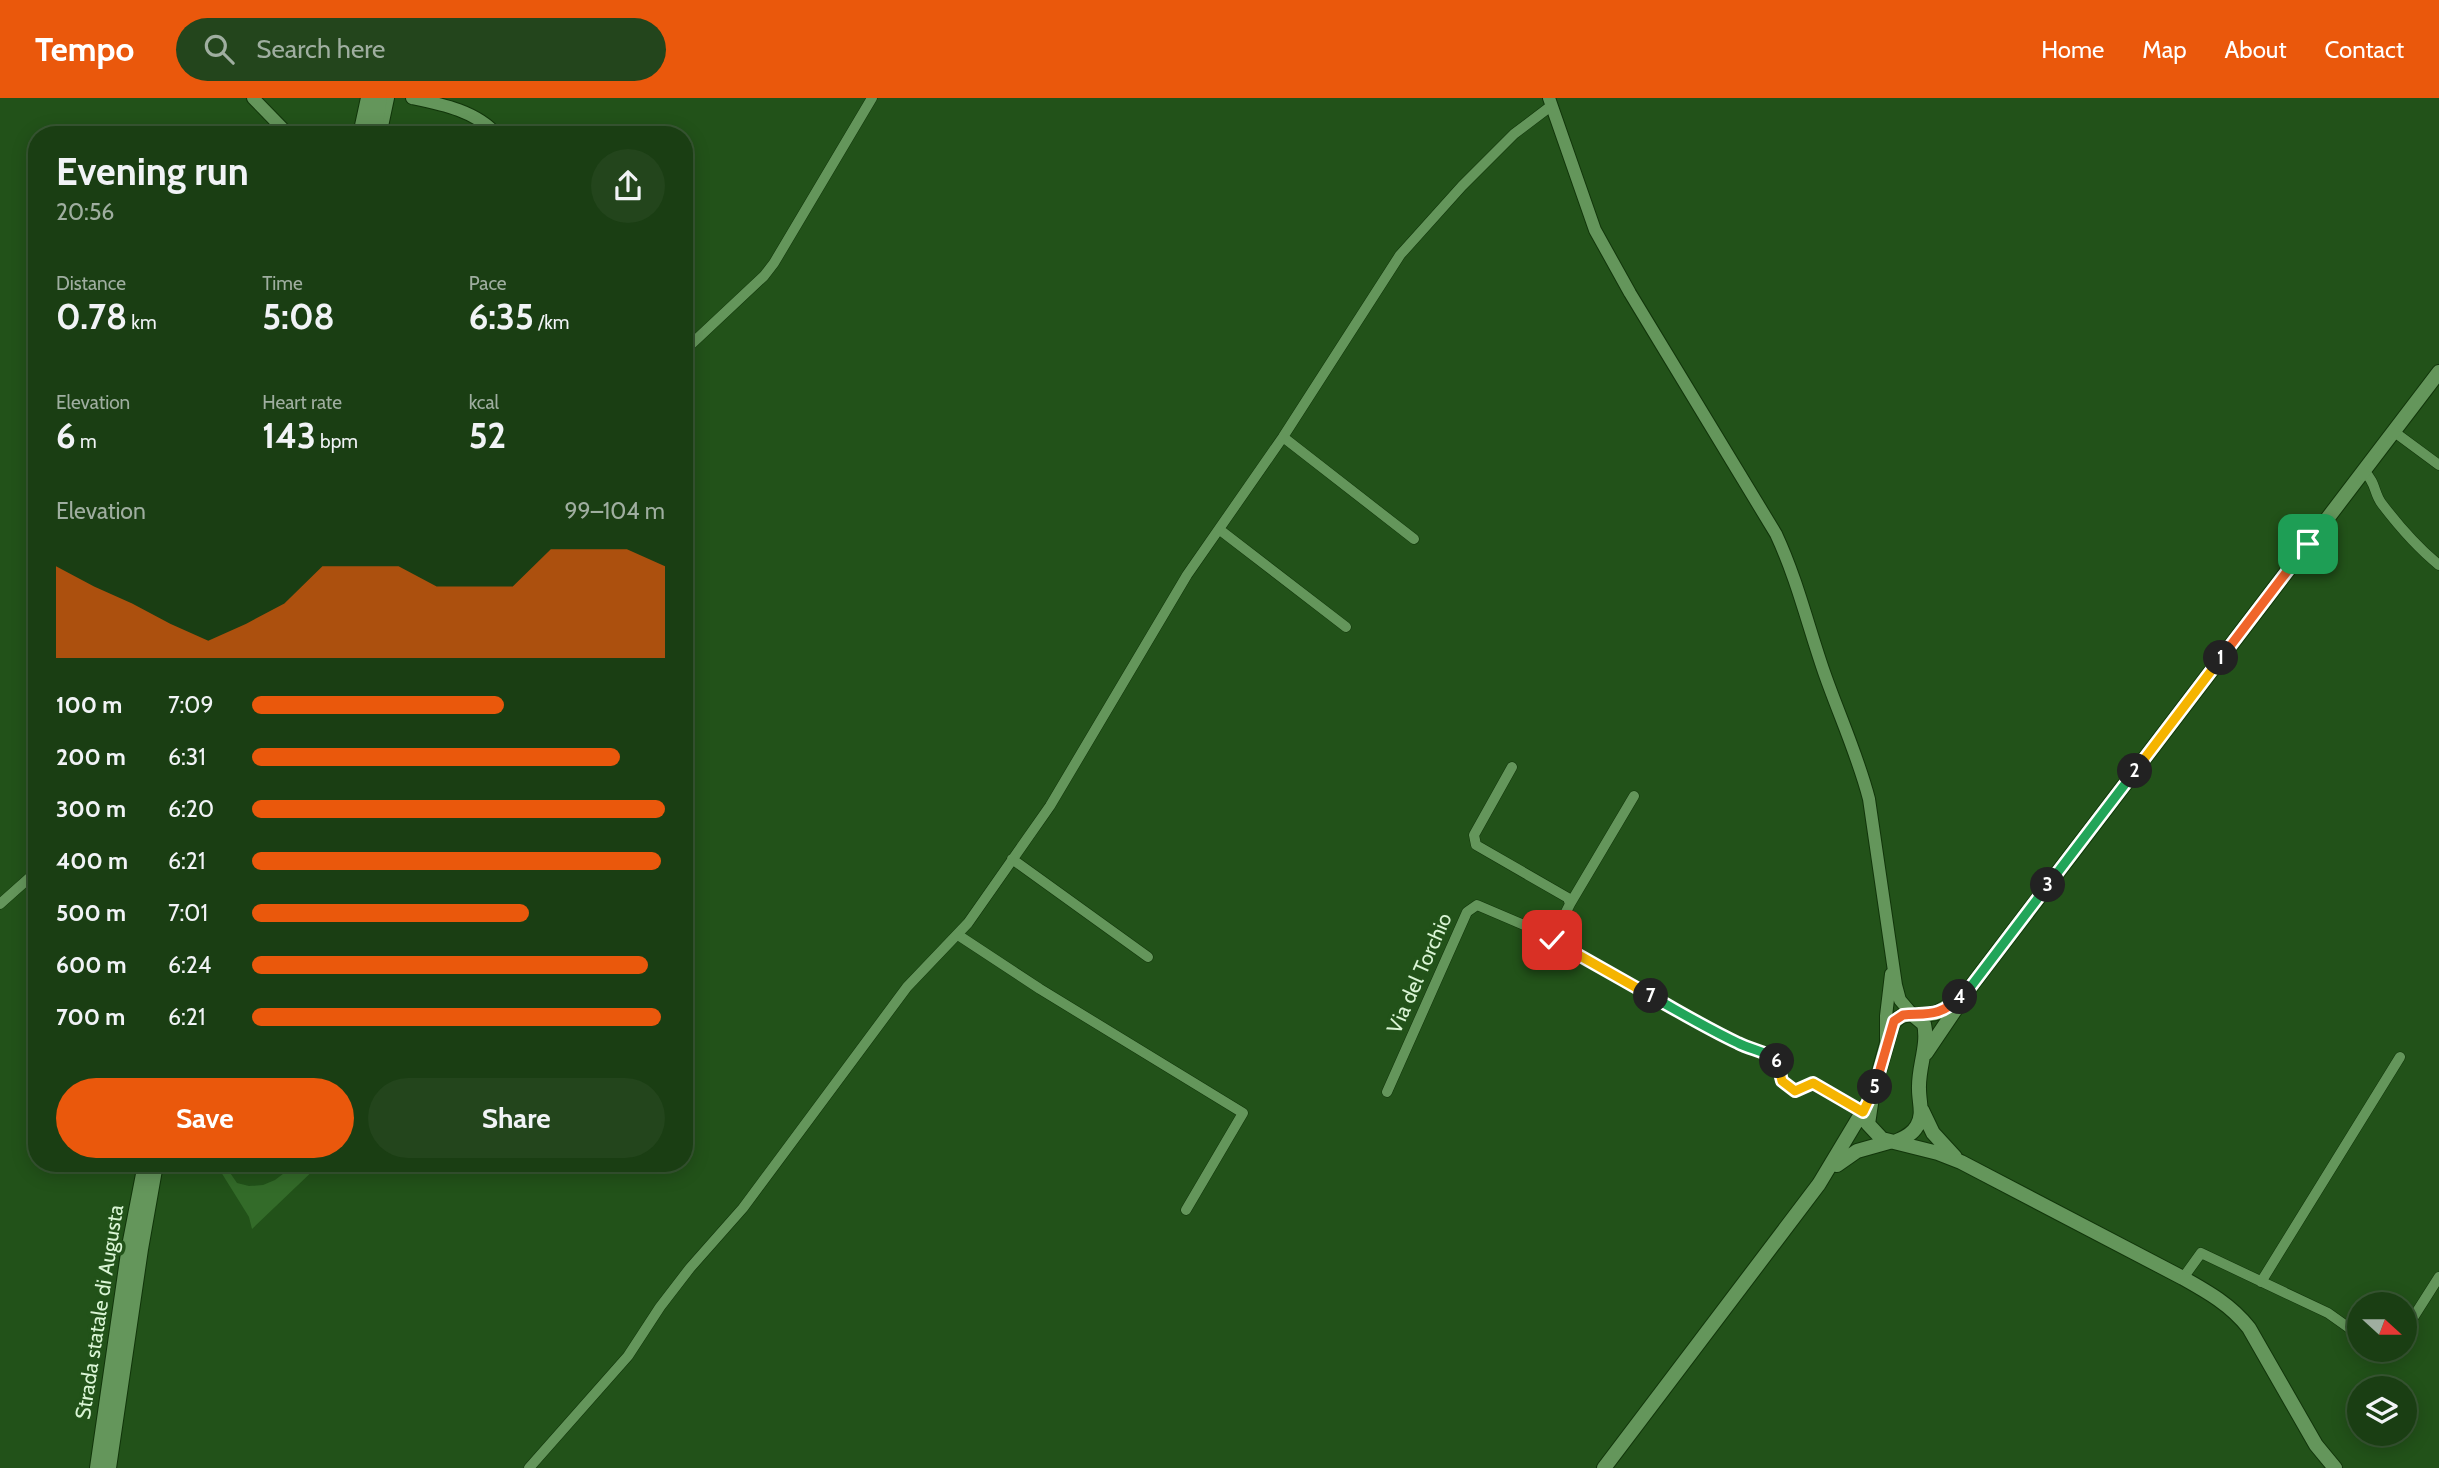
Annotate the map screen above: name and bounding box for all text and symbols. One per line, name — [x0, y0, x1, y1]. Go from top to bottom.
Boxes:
search box — [176, 18, 666, 81]
text: Tempo — [35, 29, 134, 69]
icon: search — [200, 30, 238, 68]
text: Search here — [256, 33, 385, 65]
text: Home — [2041, 35, 2104, 64]
text: Map — [2142, 35, 2187, 64]
text: About — [2225, 35, 2287, 64]
text: Contact — [2325, 35, 2404, 64]
text: Evening run — [56, 148, 249, 195]
button: share — [591, 149, 665, 223]
text: 20:56 — [56, 198, 114, 226]
text: Distance — [56, 272, 126, 295]
text: Time — [262, 272, 303, 295]
text: Pace — [469, 272, 507, 295]
text: 0.78 — [56, 295, 127, 338]
text: 5:08 — [262, 295, 335, 338]
text: 6:35 — [469, 295, 534, 338]
text: km — [127, 311, 157, 334]
text: /km — [534, 311, 569, 334]
text: Elevation — [56, 391, 130, 414]
text: Heart rate — [262, 391, 342, 414]
text: kcal — [469, 391, 499, 414]
text: 6 — [56, 414, 76, 457]
text: 143 — [262, 414, 316, 457]
text: 52 — [469, 414, 506, 457]
text: m — [76, 430, 97, 453]
text: bpm — [316, 430, 358, 453]
text: Elevation — [56, 497, 146, 525]
text: 99–104 m — [565, 497, 665, 525]
pin — [2278, 514, 2338, 574]
icon: arrive — [2289, 525, 2327, 563]
pin: 1 — [2204, 640, 2238, 676]
text: 1 — [2217, 646, 2224, 669]
text: 100 m — [56, 691, 122, 719]
text: 7:09 — [168, 691, 213, 719]
text: 200 m — [56, 743, 126, 771]
text: 6:31 — [168, 743, 206, 771]
pin: 2 — [2118, 754, 2152, 788]
text: 2 — [2129, 759, 2140, 782]
text: 300 m — [56, 795, 126, 823]
text: 6:20 — [168, 795, 214, 823]
text: 400 m — [56, 847, 128, 875]
text: 6:21 — [168, 847, 205, 875]
pin: 3 — [2030, 868, 2066, 902]
text: 3 — [2042, 873, 2053, 896]
text: 500 m — [56, 899, 126, 927]
text: 7:01 — [168, 899, 208, 927]
street label: Via del Torchio — [1381, 909, 1457, 1037]
pin — [1522, 910, 1582, 970]
icon: check — [1533, 921, 1571, 959]
text: 600 m — [56, 951, 127, 979]
text: 6:24 — [168, 951, 211, 979]
pin: 7 — [1634, 978, 1668, 1014]
pin: 4 — [1942, 979, 1978, 1014]
text: 7 — [1646, 984, 1655, 1007]
text: 4 — [1954, 985, 1965, 1008]
text: 700 m — [56, 1003, 125, 1031]
text: 6:21 — [168, 1003, 205, 1031]
pin: 6 — [1760, 1044, 1795, 1079]
text: 6 — [1771, 1049, 1782, 1072]
pin: 5 — [1857, 1070, 1892, 1104]
text: 5 — [1869, 1075, 1880, 1098]
button: Save — [56, 1078, 354, 1158]
button: Share — [368, 1078, 665, 1158]
street label: Strada statale di Augusta — [70, 1203, 128, 1421]
north arrow — [2347, 1292, 2417, 1362]
map controls — [2347, 1292, 2417, 1446]
button: layers — [2347, 1376, 2417, 1446]

